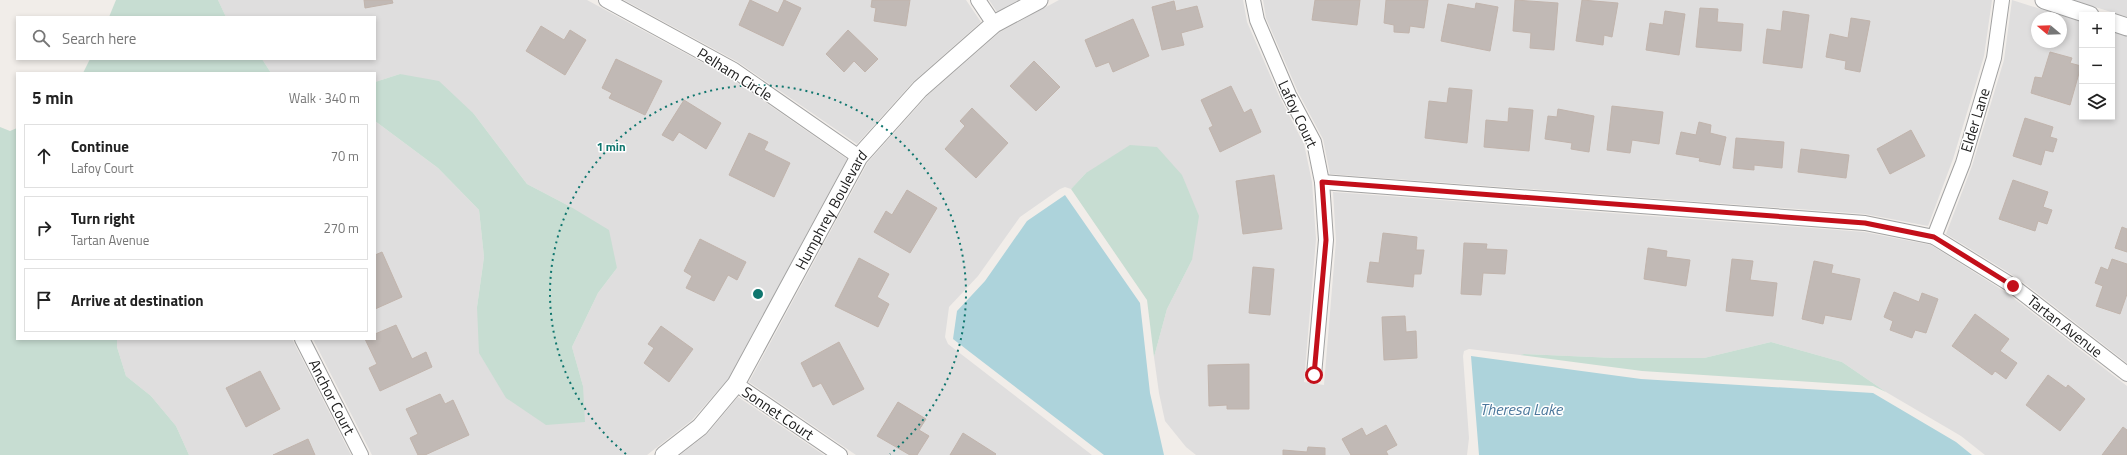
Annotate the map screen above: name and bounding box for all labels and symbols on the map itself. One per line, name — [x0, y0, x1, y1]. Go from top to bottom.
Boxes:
north arrow — [2031, 12, 2067, 48]
street label: Pelham Circle — [693, 42, 777, 106]
street label: Lafoy Court — [1272, 76, 1324, 152]
street label: Elder Lane — [1954, 85, 1996, 155]
text: 1 min — [596, 137, 626, 156]
street label: Humphrey Boulevard — [789, 144, 872, 274]
route end — [2004, 277, 2022, 295]
centre of rings — [751, 287, 765, 301]
street label: Tartan Avenue — [2022, 289, 2108, 363]
street label: Anchor Court — [303, 355, 361, 440]
route start — [1305, 366, 1323, 384]
street label: Sonnet Court — [737, 380, 819, 446]
water label: Theresa Lake — [1480, 397, 1564, 421]

